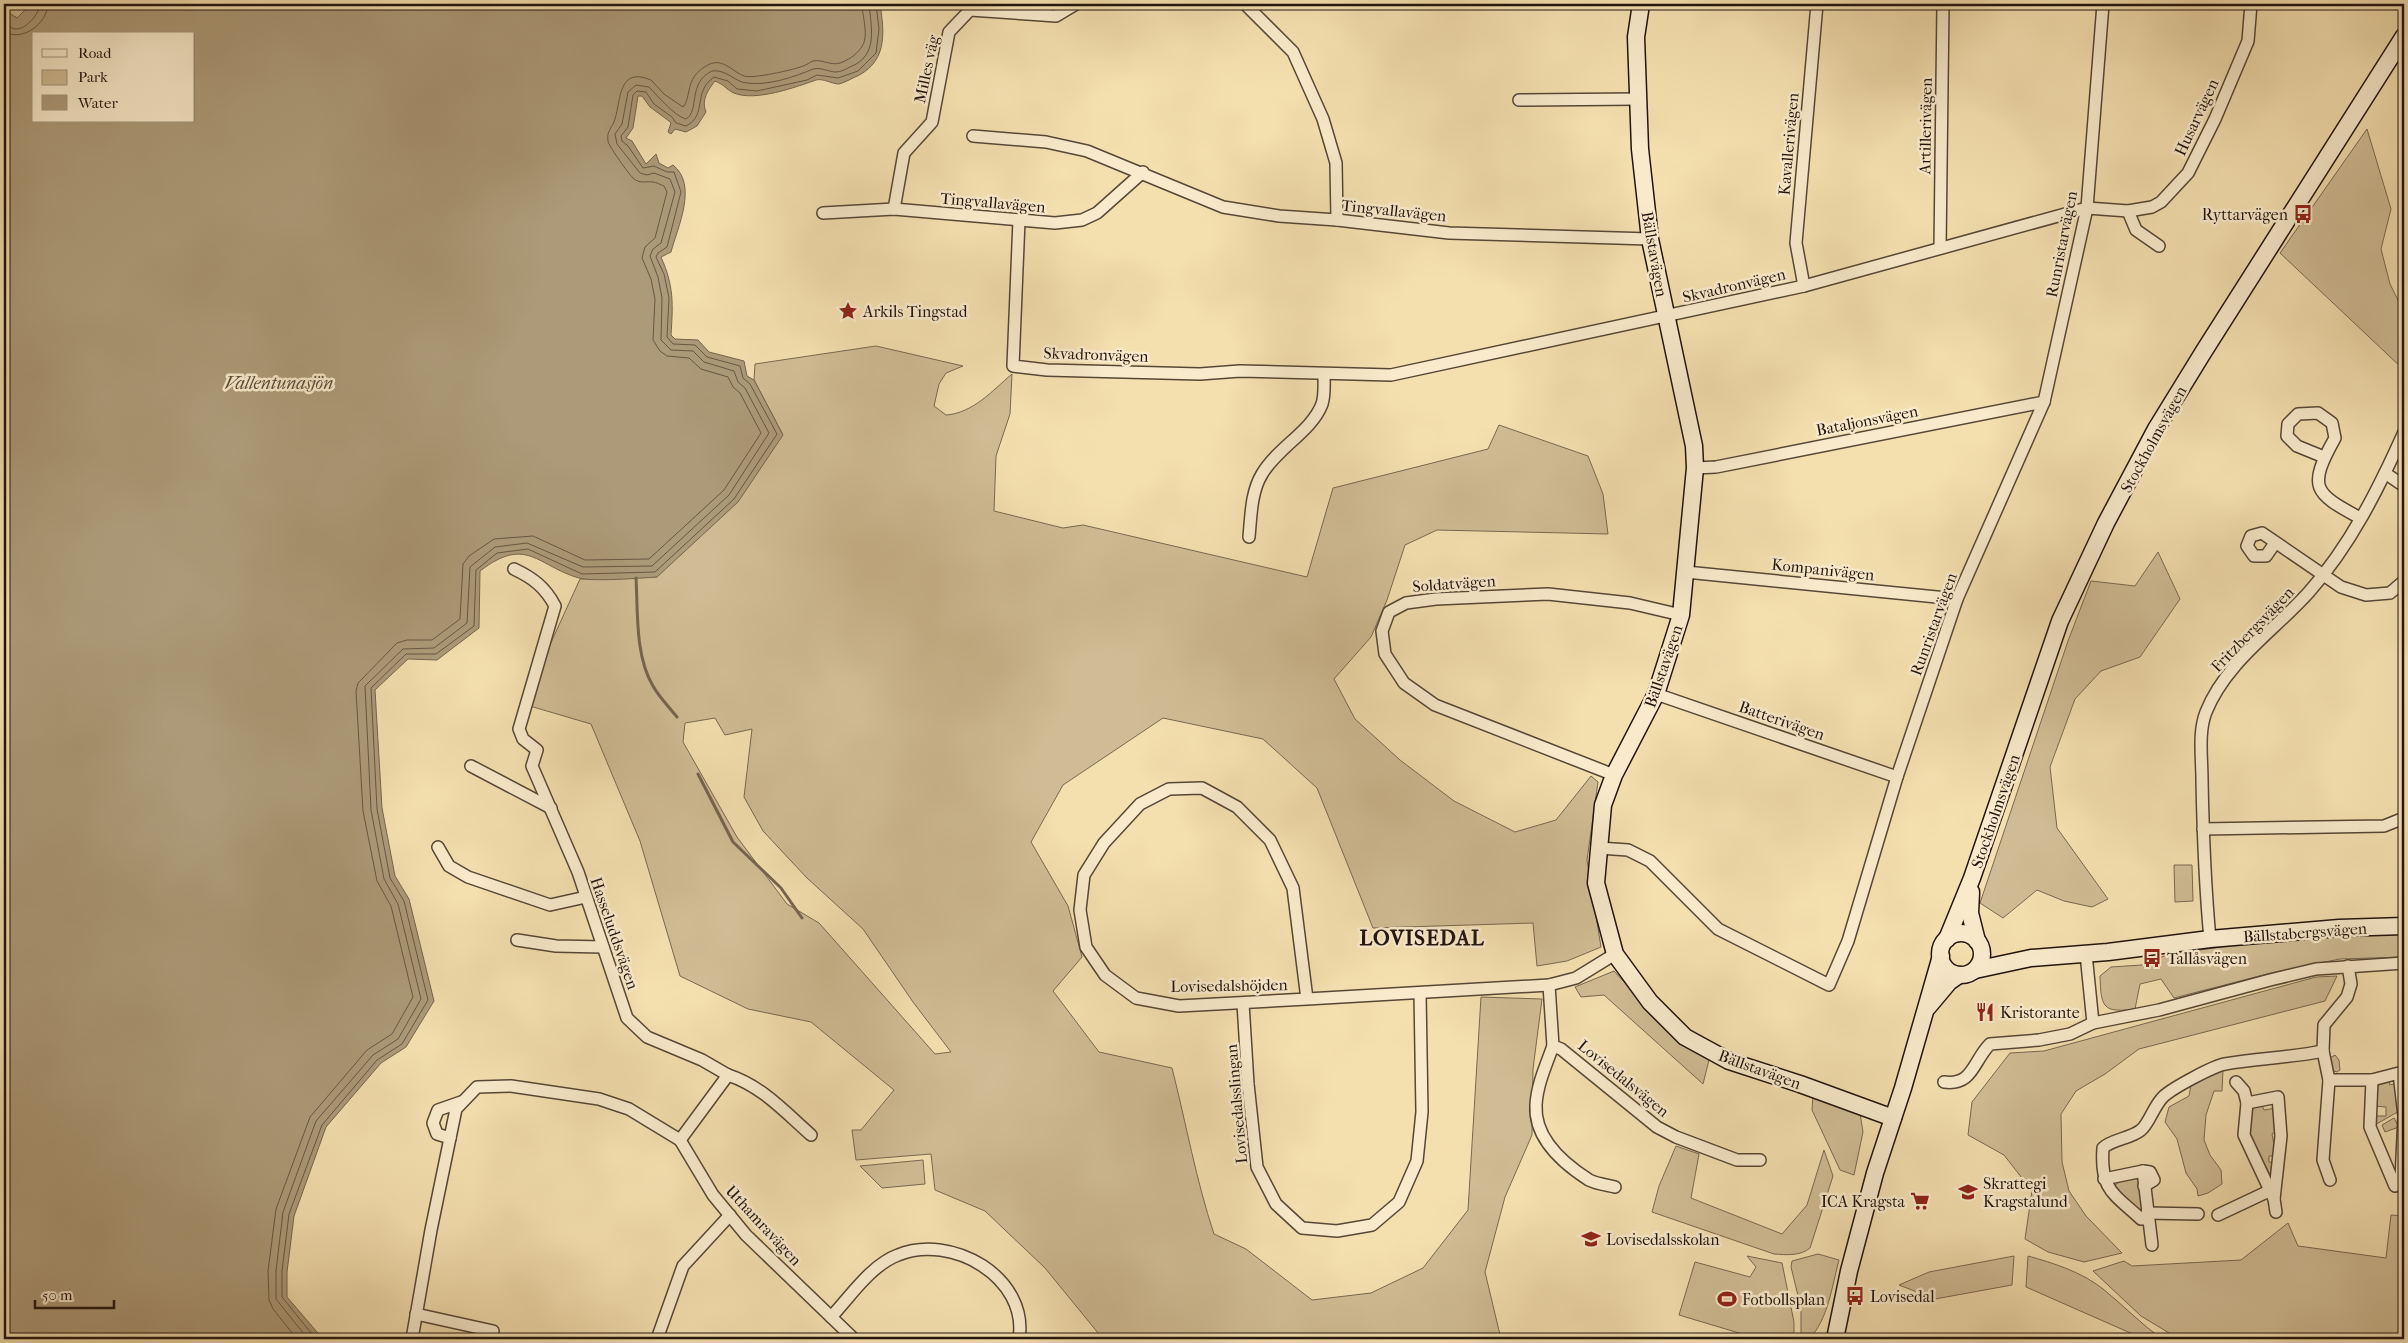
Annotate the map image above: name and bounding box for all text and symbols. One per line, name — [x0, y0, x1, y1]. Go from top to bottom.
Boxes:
legend — [32, 32, 195, 122]
street label: Milles väg — [910, 33, 943, 105]
text: Road — [78, 44, 112, 62]
text: Park — [78, 68, 108, 86]
street label: Husarvägen — [2170, 75, 2223, 159]
street label: Artillerivägen — [1915, 77, 1936, 175]
street label: Kavallerivägen — [1775, 91, 1803, 196]
text: Water — [77, 94, 118, 112]
street label: Tingvallavägen — [940, 188, 1047, 217]
street label: Runristarvägen — [2042, 189, 2081, 299]
street label: Tingvallavägen — [1341, 196, 1448, 226]
bus stop icon: Ryttarvägen — [2292, 203, 2314, 225]
place label: Ryttarvägen — [2202, 205, 2289, 224]
street label: Bällstavägen — [1638, 210, 1671, 299]
street label: Skvadronvägen — [1681, 264, 1788, 307]
place icon: Arkils Tingstad — [837, 300, 859, 322]
place label: Arkils Tingstad — [862, 302, 968, 321]
street label: Skvadronvägen — [1043, 343, 1150, 366]
water label: Vallentunasjön — [225, 373, 333, 394]
street label: Stockholmsvägen — [2116, 382, 2191, 496]
street label: Bataljonsvägen — [1814, 401, 1920, 440]
street label: Kompanivägen — [1770, 555, 1876, 584]
street label: Runristarvägen — [1906, 569, 1961, 678]
street label: Soldatvägen — [1412, 571, 1497, 596]
street label: Fritzbergsvägen — [2207, 582, 2298, 676]
street label: Bällstavägen — [1640, 622, 1687, 710]
street label: Batterivägen — [1736, 697, 1828, 744]
street label: Stockholmsvägen — [1967, 751, 2024, 870]
street label: Hasseluddsvägen — [586, 875, 643, 992]
street label: Bällstabergsvägen — [2242, 919, 2368, 946]
district label: LOVISEDAL — [1359, 926, 1485, 950]
bus stop icon: Tallåsvägen — [2141, 947, 2163, 969]
place label: Tallåsvägen — [2167, 949, 2248, 968]
street label: Lovisedalshöjden — [1170, 975, 1289, 996]
restaurant icon: Kristorante — [1974, 1001, 1996, 1023]
place label: Kristorante — [2000, 1003, 2080, 1022]
street label: Lovisedalsvägen — [1574, 1036, 1674, 1121]
street label: Lovisedalsslingan — [1222, 1043, 1251, 1165]
street label: Bällstavägen — [1716, 1046, 1804, 1093]
place label: Skrattegi Kragstalund — [1983, 1174, 2068, 1211]
street label: Uthamravägen — [722, 1181, 806, 1270]
school or university icon: Skrattegi Kragstalund — [1957, 1181, 1979, 1203]
supermarket icon: ICA Kragsta — [1909, 1190, 1931, 1212]
place label: ICA Kragsta — [1821, 1192, 1906, 1211]
school or university icon: Lovisedalsskolan — [1580, 1228, 1602, 1250]
place label: Lovisedalsskolan — [1606, 1230, 1720, 1249]
scale bar — [35, 1278, 114, 1310]
bus stop icon: Lovisedal — [1844, 1285, 1866, 1307]
text: 50 m — [42, 1286, 73, 1304]
place label: Lovisedal — [1870, 1287, 1935, 1306]
sports icon: Fotbollsplan — [1716, 1288, 1738, 1310]
place label: Fotbollsplan — [1742, 1290, 1826, 1309]

